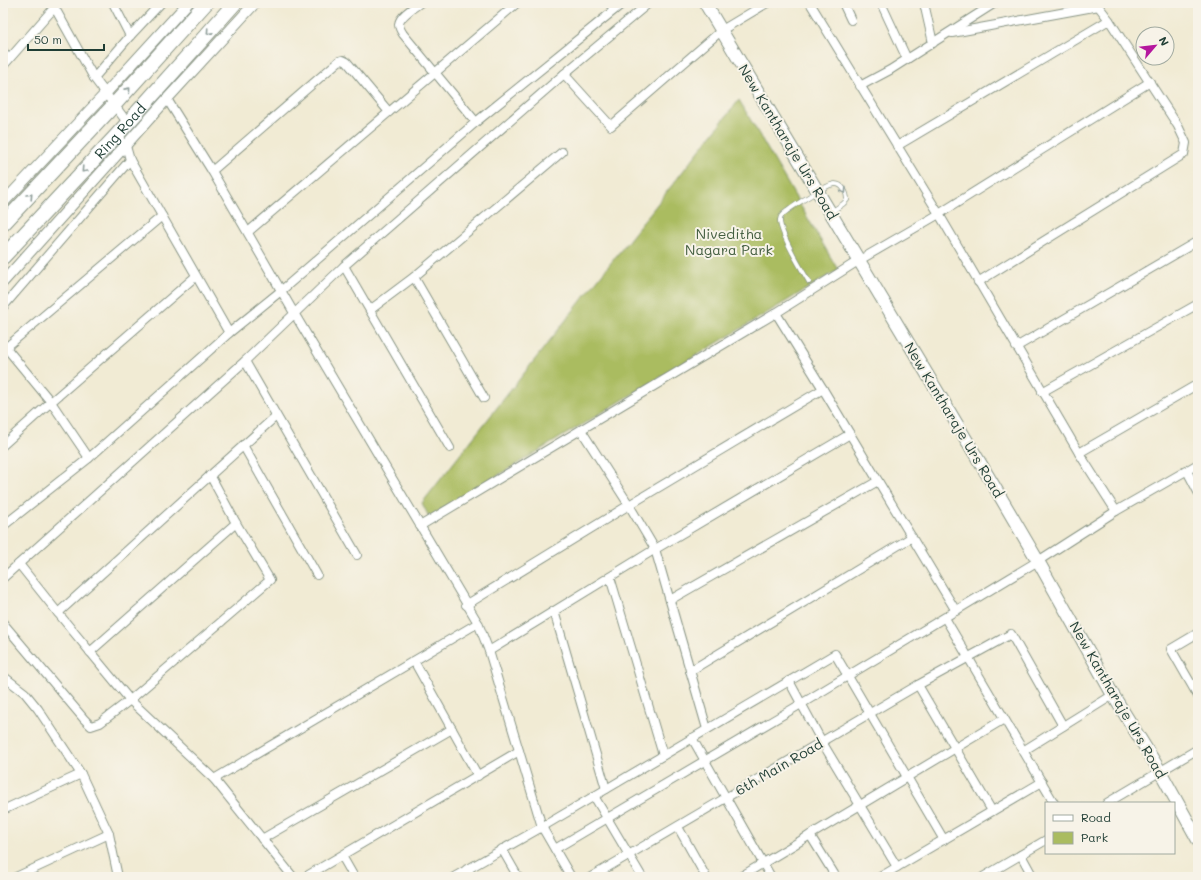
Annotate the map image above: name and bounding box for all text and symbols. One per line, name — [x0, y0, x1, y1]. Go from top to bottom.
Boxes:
scale bar — [28, 26, 104, 52]
north arrow — [1135, 26, 1175, 66]
one-way arrow — [207, 27, 214, 35]
text: 50 m — [34, 31, 62, 47]
text: N — [1156, 34, 1173, 48]
street label: New Kantharaje Urs Road — [734, 60, 843, 223]
one-way arrow — [123, 87, 130, 95]
street label: Ring Road — [90, 99, 150, 162]
one-way arrow — [82, 165, 89, 173]
one-way arrow — [839, 187, 846, 194]
one-way arrow — [25, 193, 32, 201]
park label: Niveditha Nagara Park — [685, 224, 773, 259]
street label: New Kantharaje Urs Road — [900, 338, 1009, 501]
street label: New Kantharaje Urs Road — [1066, 618, 1171, 782]
street label: 6th Main Road — [731, 734, 826, 799]
legend — [1045, 802, 1175, 854]
text: Road — [1081, 809, 1111, 825]
text: Park — [1081, 829, 1108, 845]

